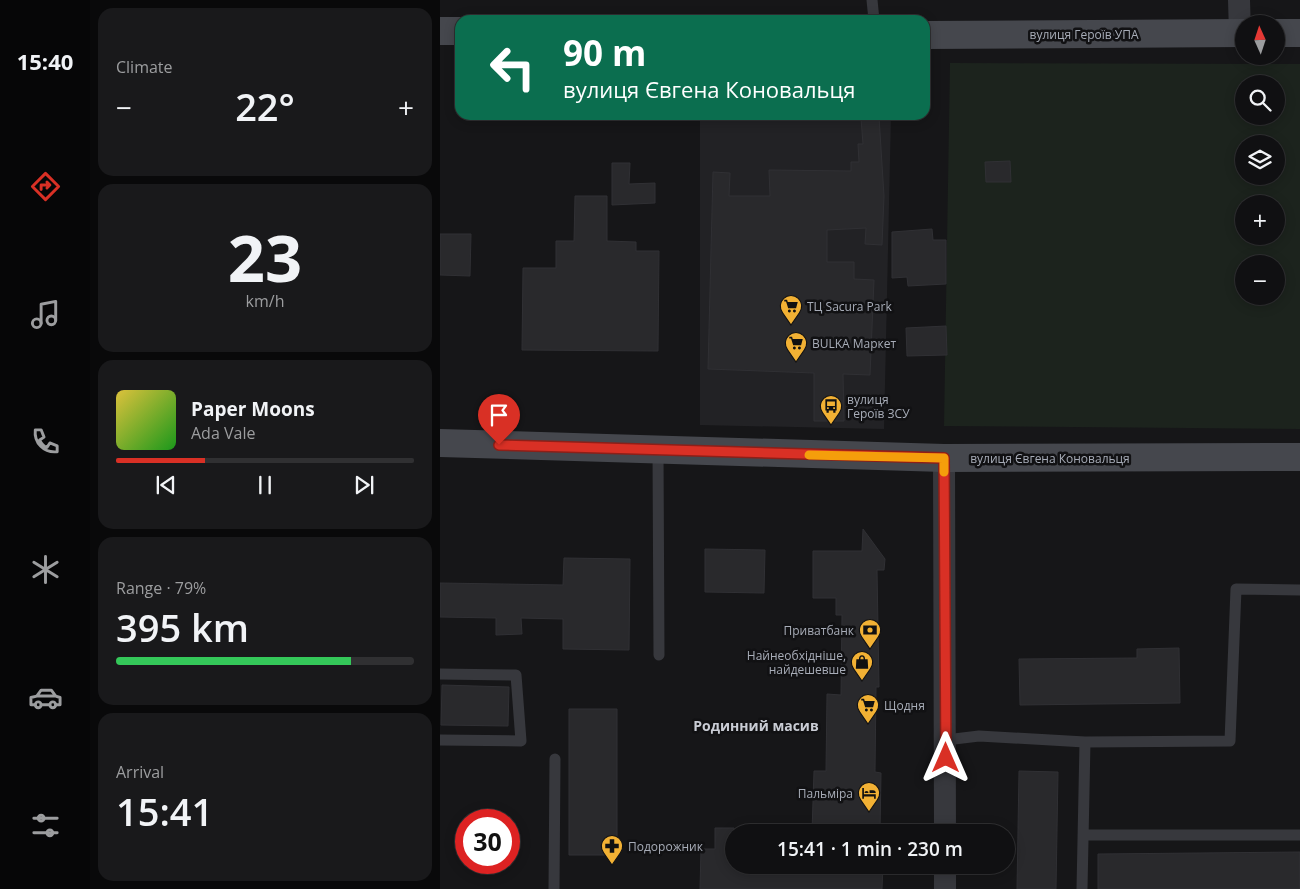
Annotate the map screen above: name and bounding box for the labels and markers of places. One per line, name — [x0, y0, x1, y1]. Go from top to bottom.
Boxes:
supermarket icon: ТЦ Sacura Park — [779, 294, 803, 325]
place label: ТЦ Sacura Park — [807, 298, 892, 315]
supermarket icon: BULKA Маркет — [784, 331, 808, 362]
place label: BULKA Маркет — [812, 335, 897, 352]
place label: вулиця Героїв ЗСУ — [847, 391, 910, 422]
pin — [478, 394, 520, 445]
bus stop icon: вулиця Героїв ЗСУ — [819, 394, 843, 425]
bank icon: Приватбанк — [858, 618, 882, 649]
place label: Приватбанк — [783, 622, 855, 639]
place label: Найнеобхідніше, найдешевше — [747, 647, 846, 678]
shop icon: Найнеобхідніше, найдешевше — [850, 650, 874, 681]
supermarket icon: Щодня — [856, 693, 880, 724]
place label: Щодня — [884, 697, 925, 714]
hotel icon: Пальміра — [857, 781, 881, 812]
place label: Пальміра — [798, 785, 853, 802]
pharmacy icon: Подорожник — [600, 834, 624, 865]
place label: Подорожник — [628, 838, 704, 855]

